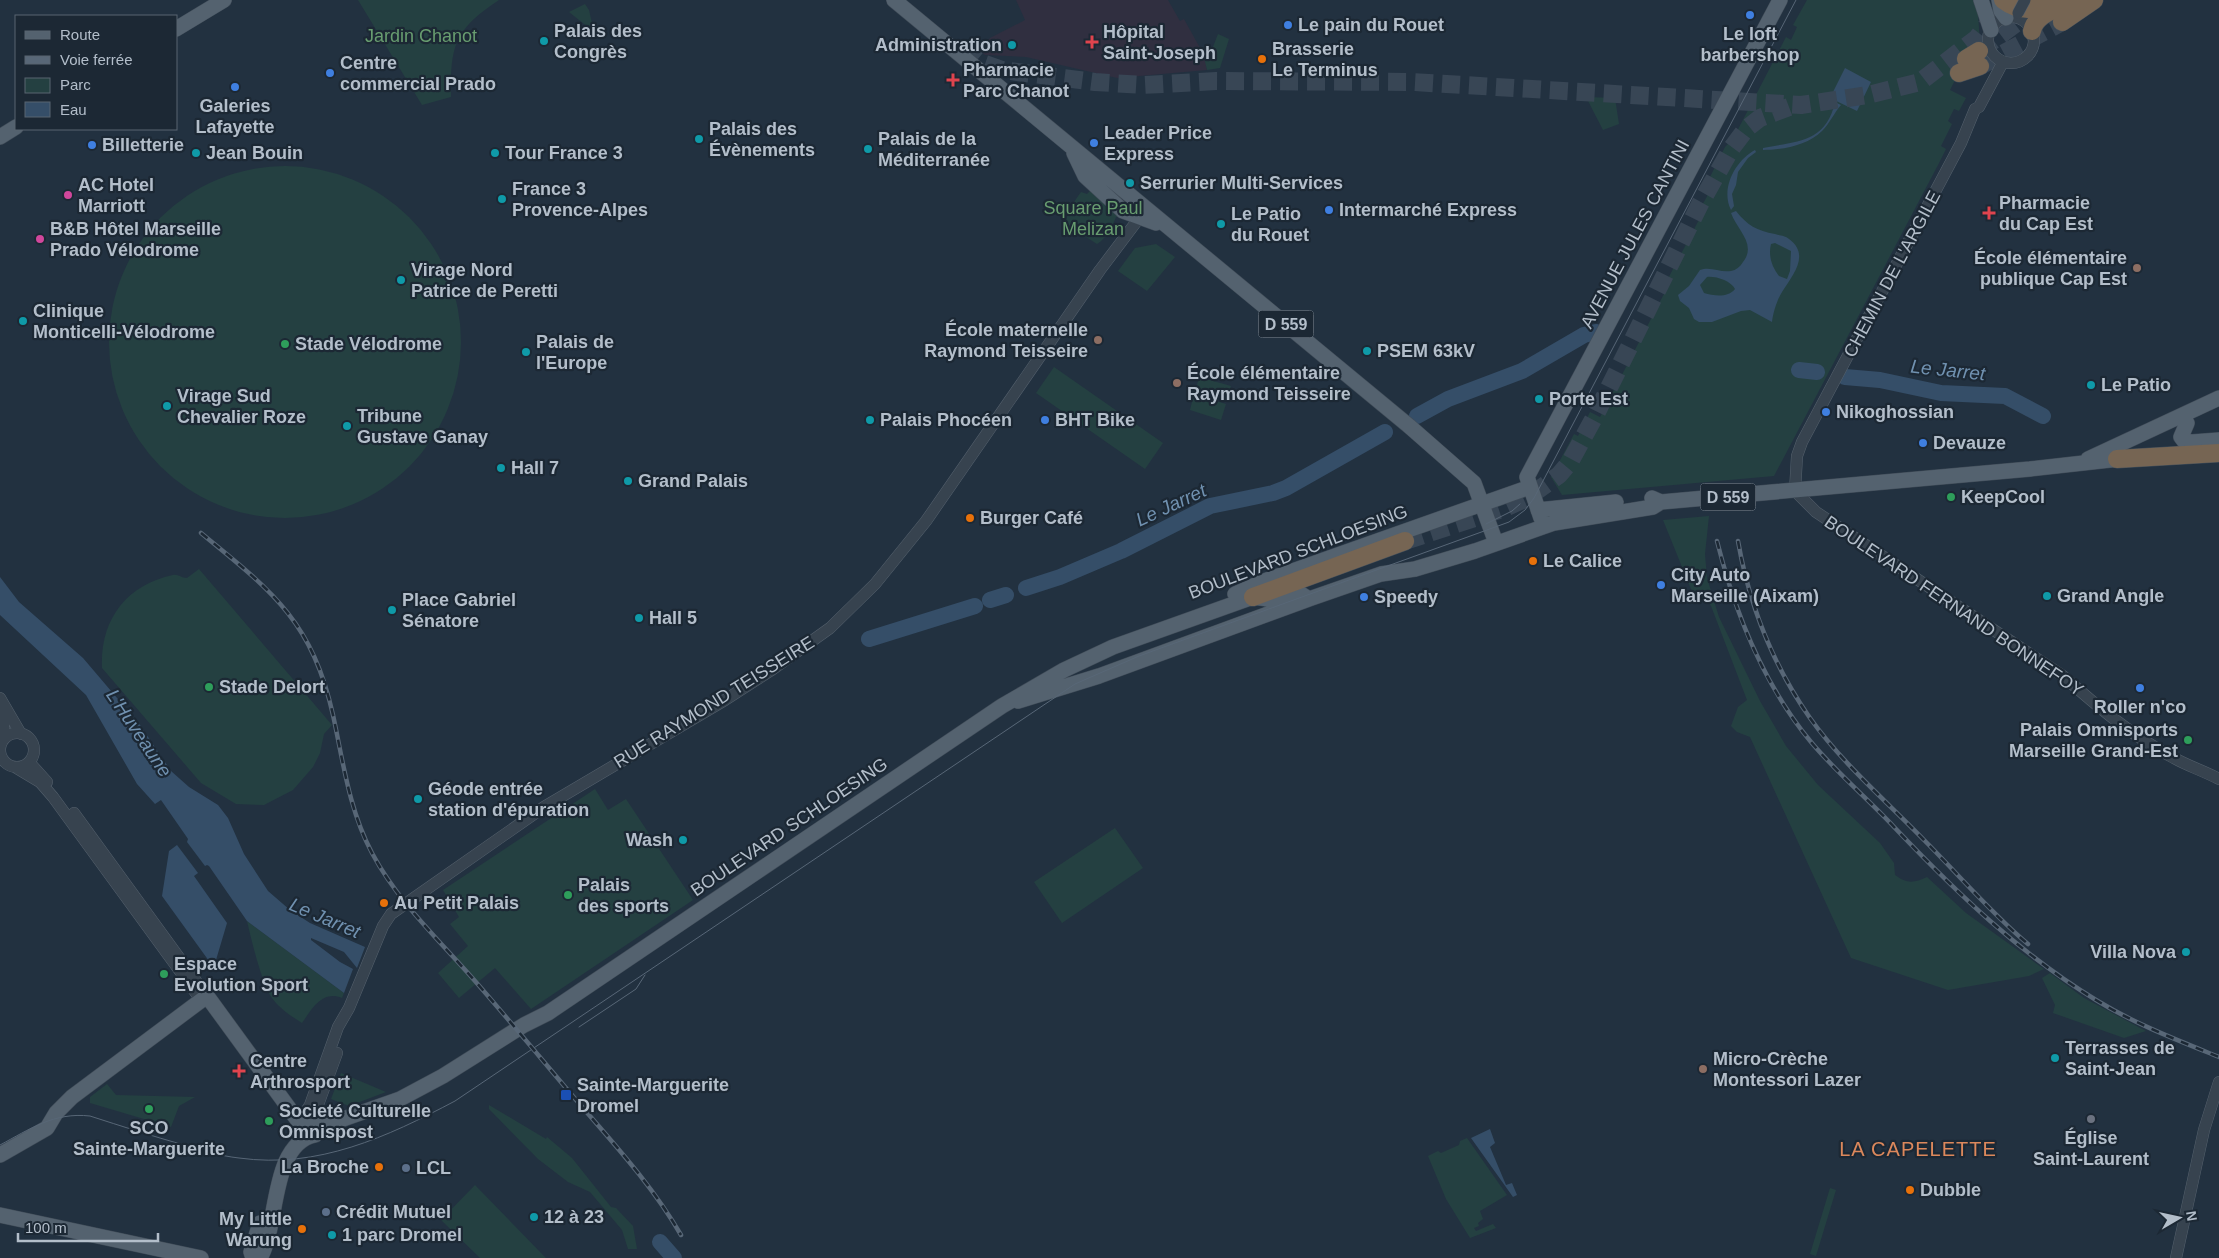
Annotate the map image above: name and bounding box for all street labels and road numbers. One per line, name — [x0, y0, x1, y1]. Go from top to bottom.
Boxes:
street label: AVENUE JULES CANTINI — [1577, 136, 1693, 332]
street label: CHEMIN DE L'ARGILE — [1840, 187, 1944, 361]
road number: D 559 — [1258, 310, 1314, 338]
road number: D 559 — [1700, 484, 1756, 511]
street label: BOULEVARD SCHLOESING — [1186, 501, 1410, 603]
street label: BOULEVARD FERNAND BONNEFOY — [1821, 512, 2087, 700]
street label: RUE RAYMOND TEISSEIRE — [610, 632, 818, 772]
street label: BOULEVARD SCHLOESING — [687, 754, 891, 900]

